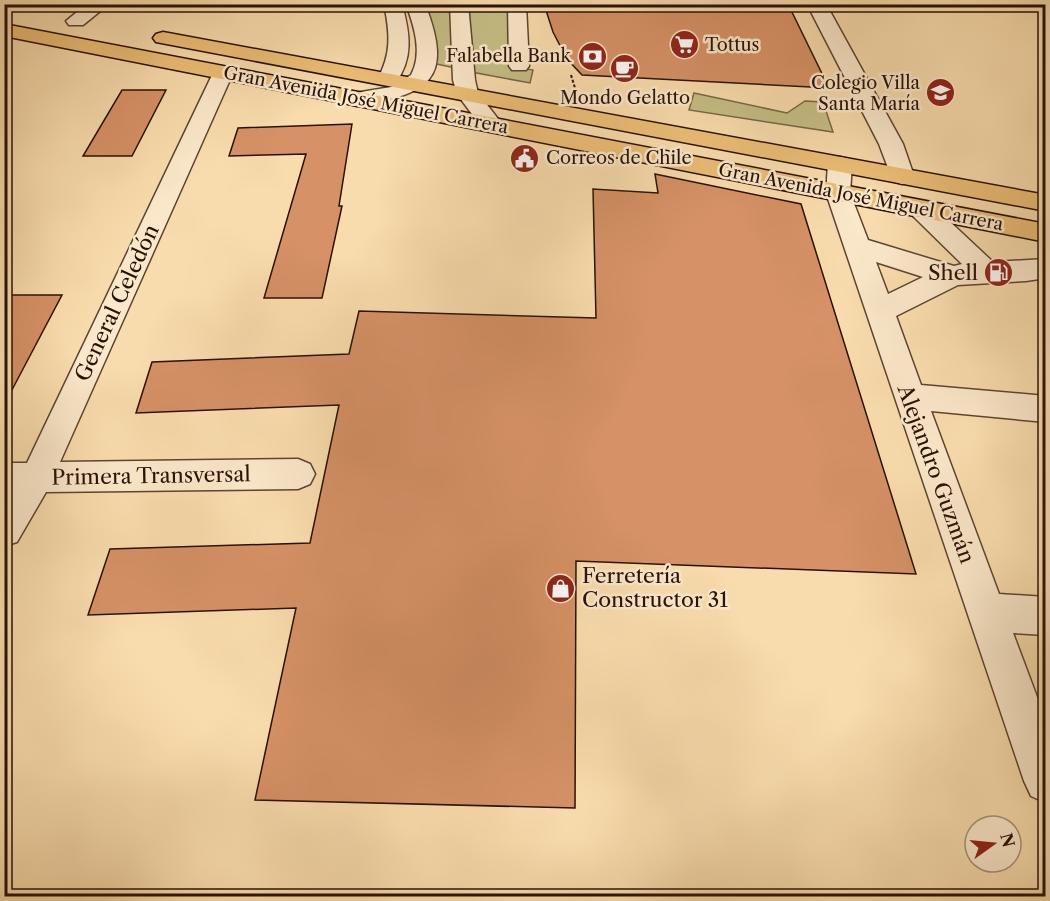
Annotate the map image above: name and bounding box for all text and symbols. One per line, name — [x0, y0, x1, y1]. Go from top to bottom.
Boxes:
supermarket icon: Tottus — [668, 29, 700, 61]
place label: Tottus — [705, 34, 759, 56]
bank icon: Falabella Bank — [576, 40, 608, 72]
place label: Falabella Bank — [446, 45, 573, 67]
cafe icon: Mondo Gelatto — [609, 53, 641, 85]
street label: Gran Avenida José Miguel Carrera — [222, 62, 511, 139]
place label: Colegio Villa Santa María — [811, 72, 921, 115]
school or university icon: Colegio Villa Santa María — [925, 77, 957, 109]
place label: Mondo Gelatto — [560, 87, 690, 109]
public building icon: Correos de Chile — [509, 142, 541, 174]
place label: Correos de Chile — [546, 147, 691, 169]
street label: Gran Avenida José Miguel Carrera — [717, 159, 1006, 236]
street label: General Celedón — [69, 220, 164, 385]
fuel station icon: Shell — [983, 257, 1015, 289]
place label: Shell — [928, 260, 978, 285]
street label: Alejandro Guzmán — [892, 380, 980, 566]
street label: Primera Transversal — [51, 461, 251, 490]
place label: Ferretería Constructor 31 — [582, 563, 728, 612]
shop icon: Ferretería Constructor 31 — [545, 572, 577, 604]
north arrow — [963, 814, 1023, 874]
text: N — [996, 831, 1019, 850]

